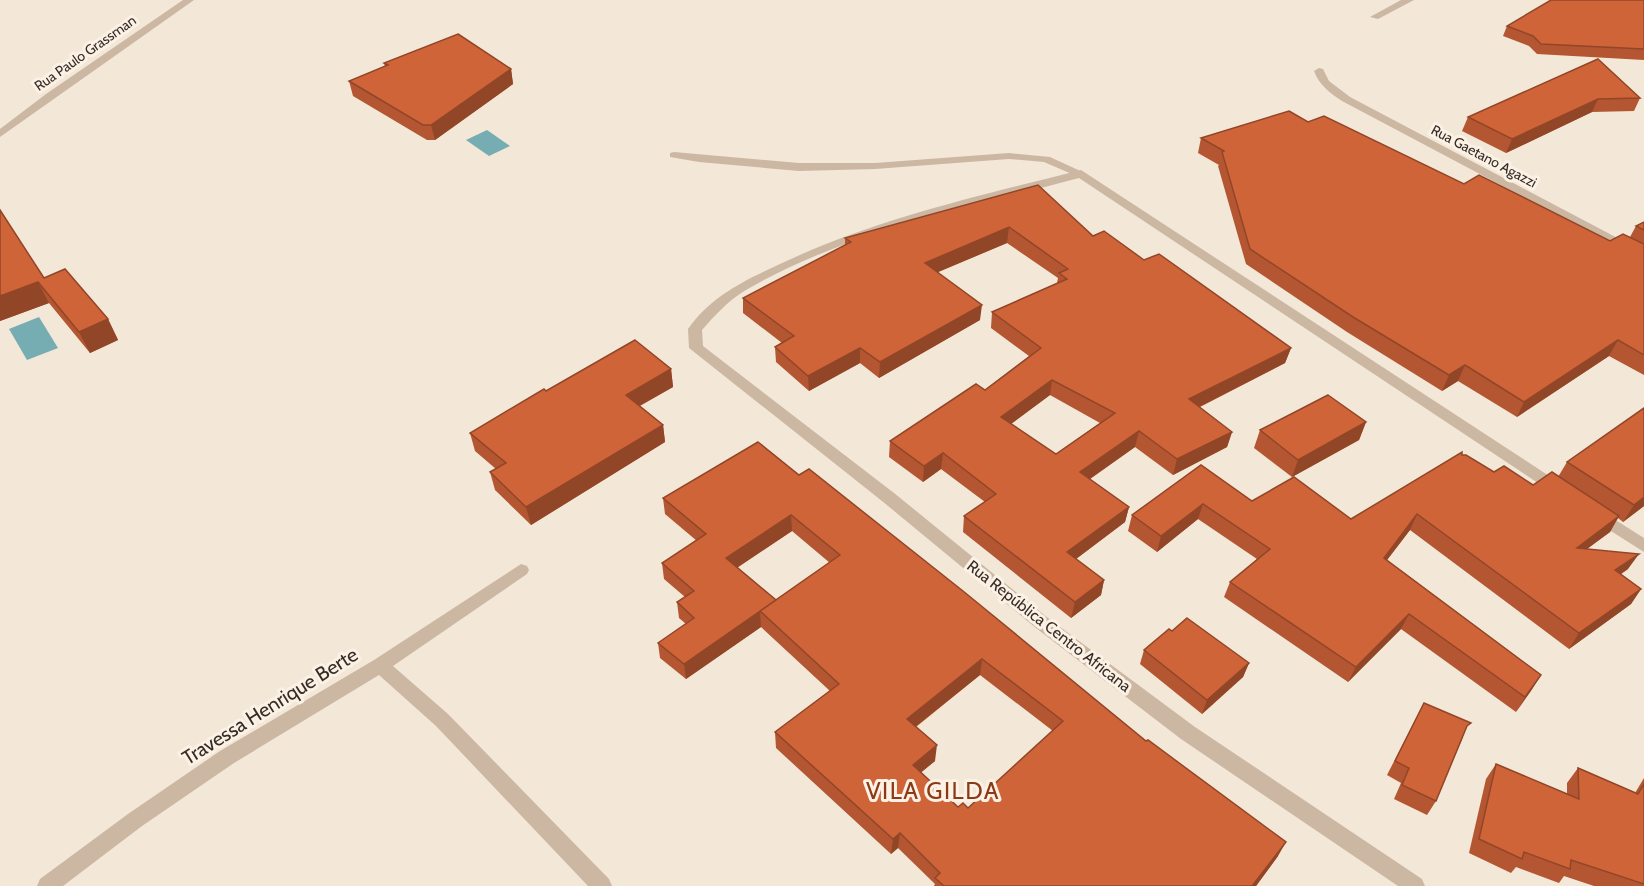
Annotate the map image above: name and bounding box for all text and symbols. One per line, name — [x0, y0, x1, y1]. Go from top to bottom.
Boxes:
street label: Rua Paulo Grassman — [31, 11, 140, 95]
street label: Rua Gaetano Agazzi — [1428, 121, 1540, 191]
street label: Rua República Centro Africana — [963, 556, 1135, 696]
street label: Travessa Henrique Berte — [178, 642, 362, 770]
district label: VILA GILDA — [866, 776, 1000, 805]

